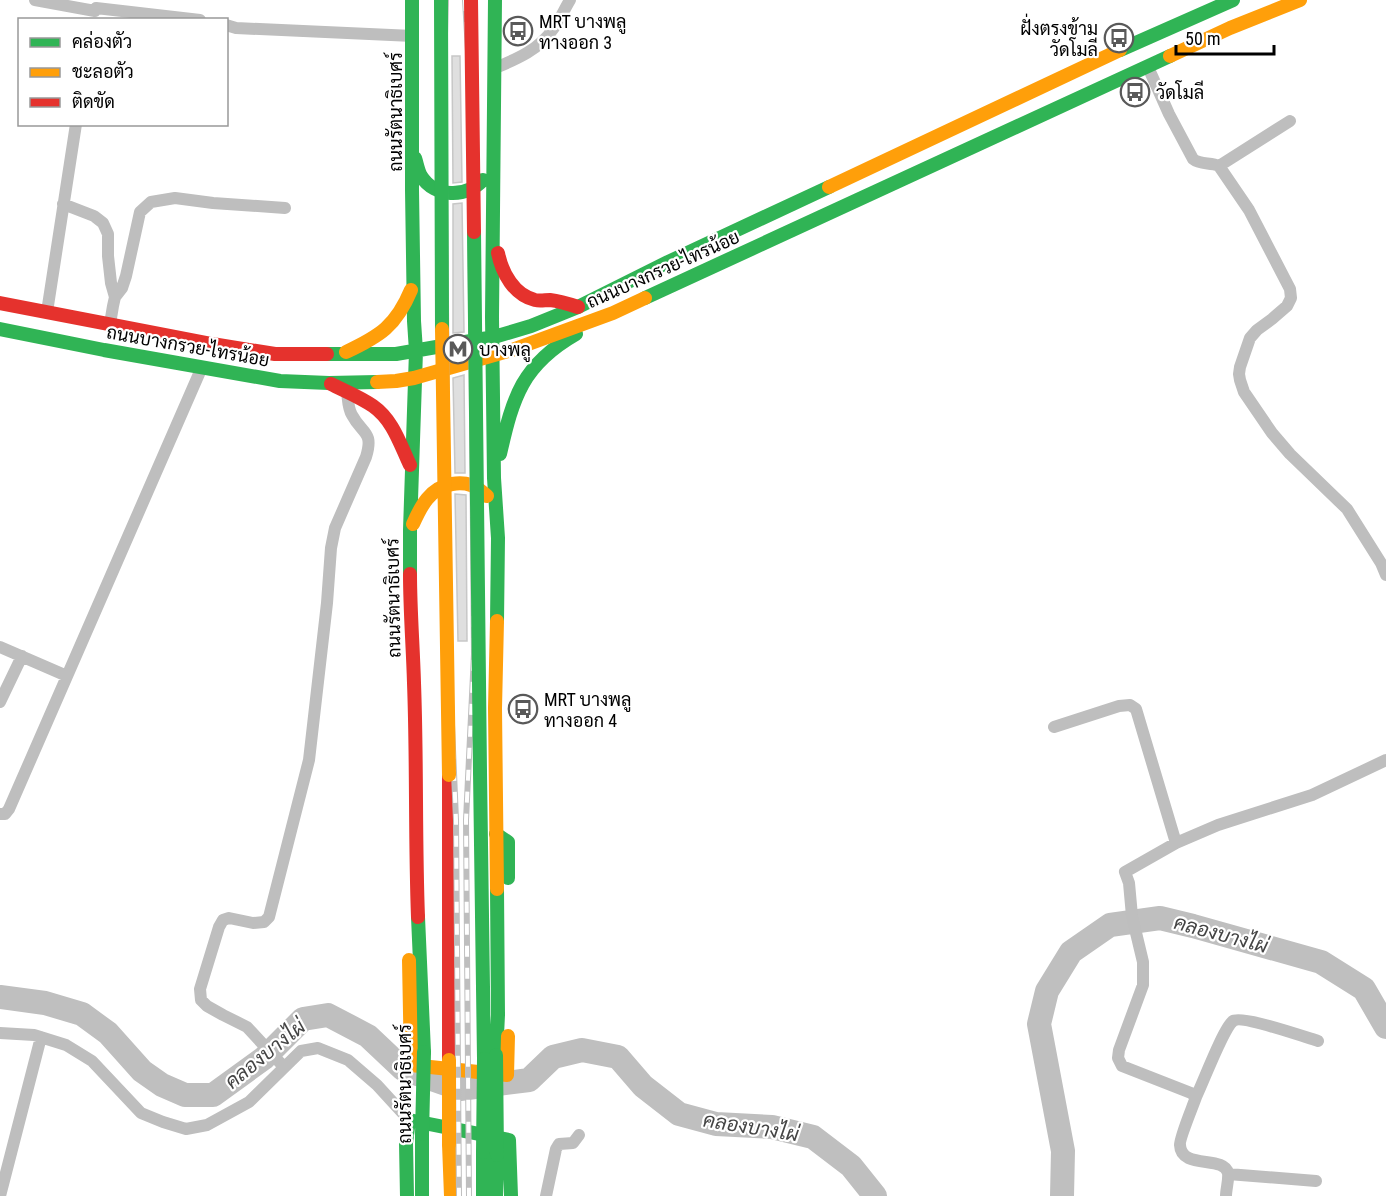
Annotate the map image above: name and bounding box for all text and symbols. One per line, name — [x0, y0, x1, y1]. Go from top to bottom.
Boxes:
place label: MRT บางพลู ทางออก 3 — [539, 11, 627, 53]
place label: ฝั่งตรงข้าม วัดโมลี — [1020, 13, 1098, 60]
bus stop icon: MRT บางพลู ทางออก 3 — [502, 15, 534, 47]
legend — [18, 18, 228, 126]
scale bar — [1176, 18, 1274, 56]
bus stop icon: ฝั่งตรงข้าม วัดโมลี — [1103, 22, 1135, 54]
text: 50 m — [1185, 28, 1220, 49]
text: คล่องตัว — [72, 30, 132, 52]
street label: ถนนรัตนาธิเบศร์ — [383, 52, 406, 172]
text: ชะลอตัว — [72, 61, 134, 82]
bus stop icon: วัดโมลี — [1119, 76, 1151, 108]
place label: วัดโมลี — [1156, 80, 1204, 103]
text: ติดขัด — [72, 91, 115, 112]
street label: ถนนบางกรวย-ไทรน้อย — [583, 224, 743, 312]
street label: ถนนบางกรวย-ไทรน้อย — [105, 319, 271, 371]
metro station icon: บางพลู — [442, 333, 474, 365]
place label: บางพลู — [479, 339, 531, 363]
street label: ถนนรัตนาธิเบศร์ — [379, 538, 405, 658]
place label: MRT บางพลู ทางออก 4 — [544, 689, 632, 731]
bus stop icon: MRT บางพลู ทางออก 4 — [507, 693, 539, 725]
water label: คลองบางไผ่ — [1171, 909, 1272, 958]
water label: คลองบางไผ่ — [219, 1013, 311, 1094]
street label: ถนนรัตนาธิเบศร์ — [392, 1024, 415, 1144]
water label: คลองบางไผ่ — [702, 1107, 802, 1147]

